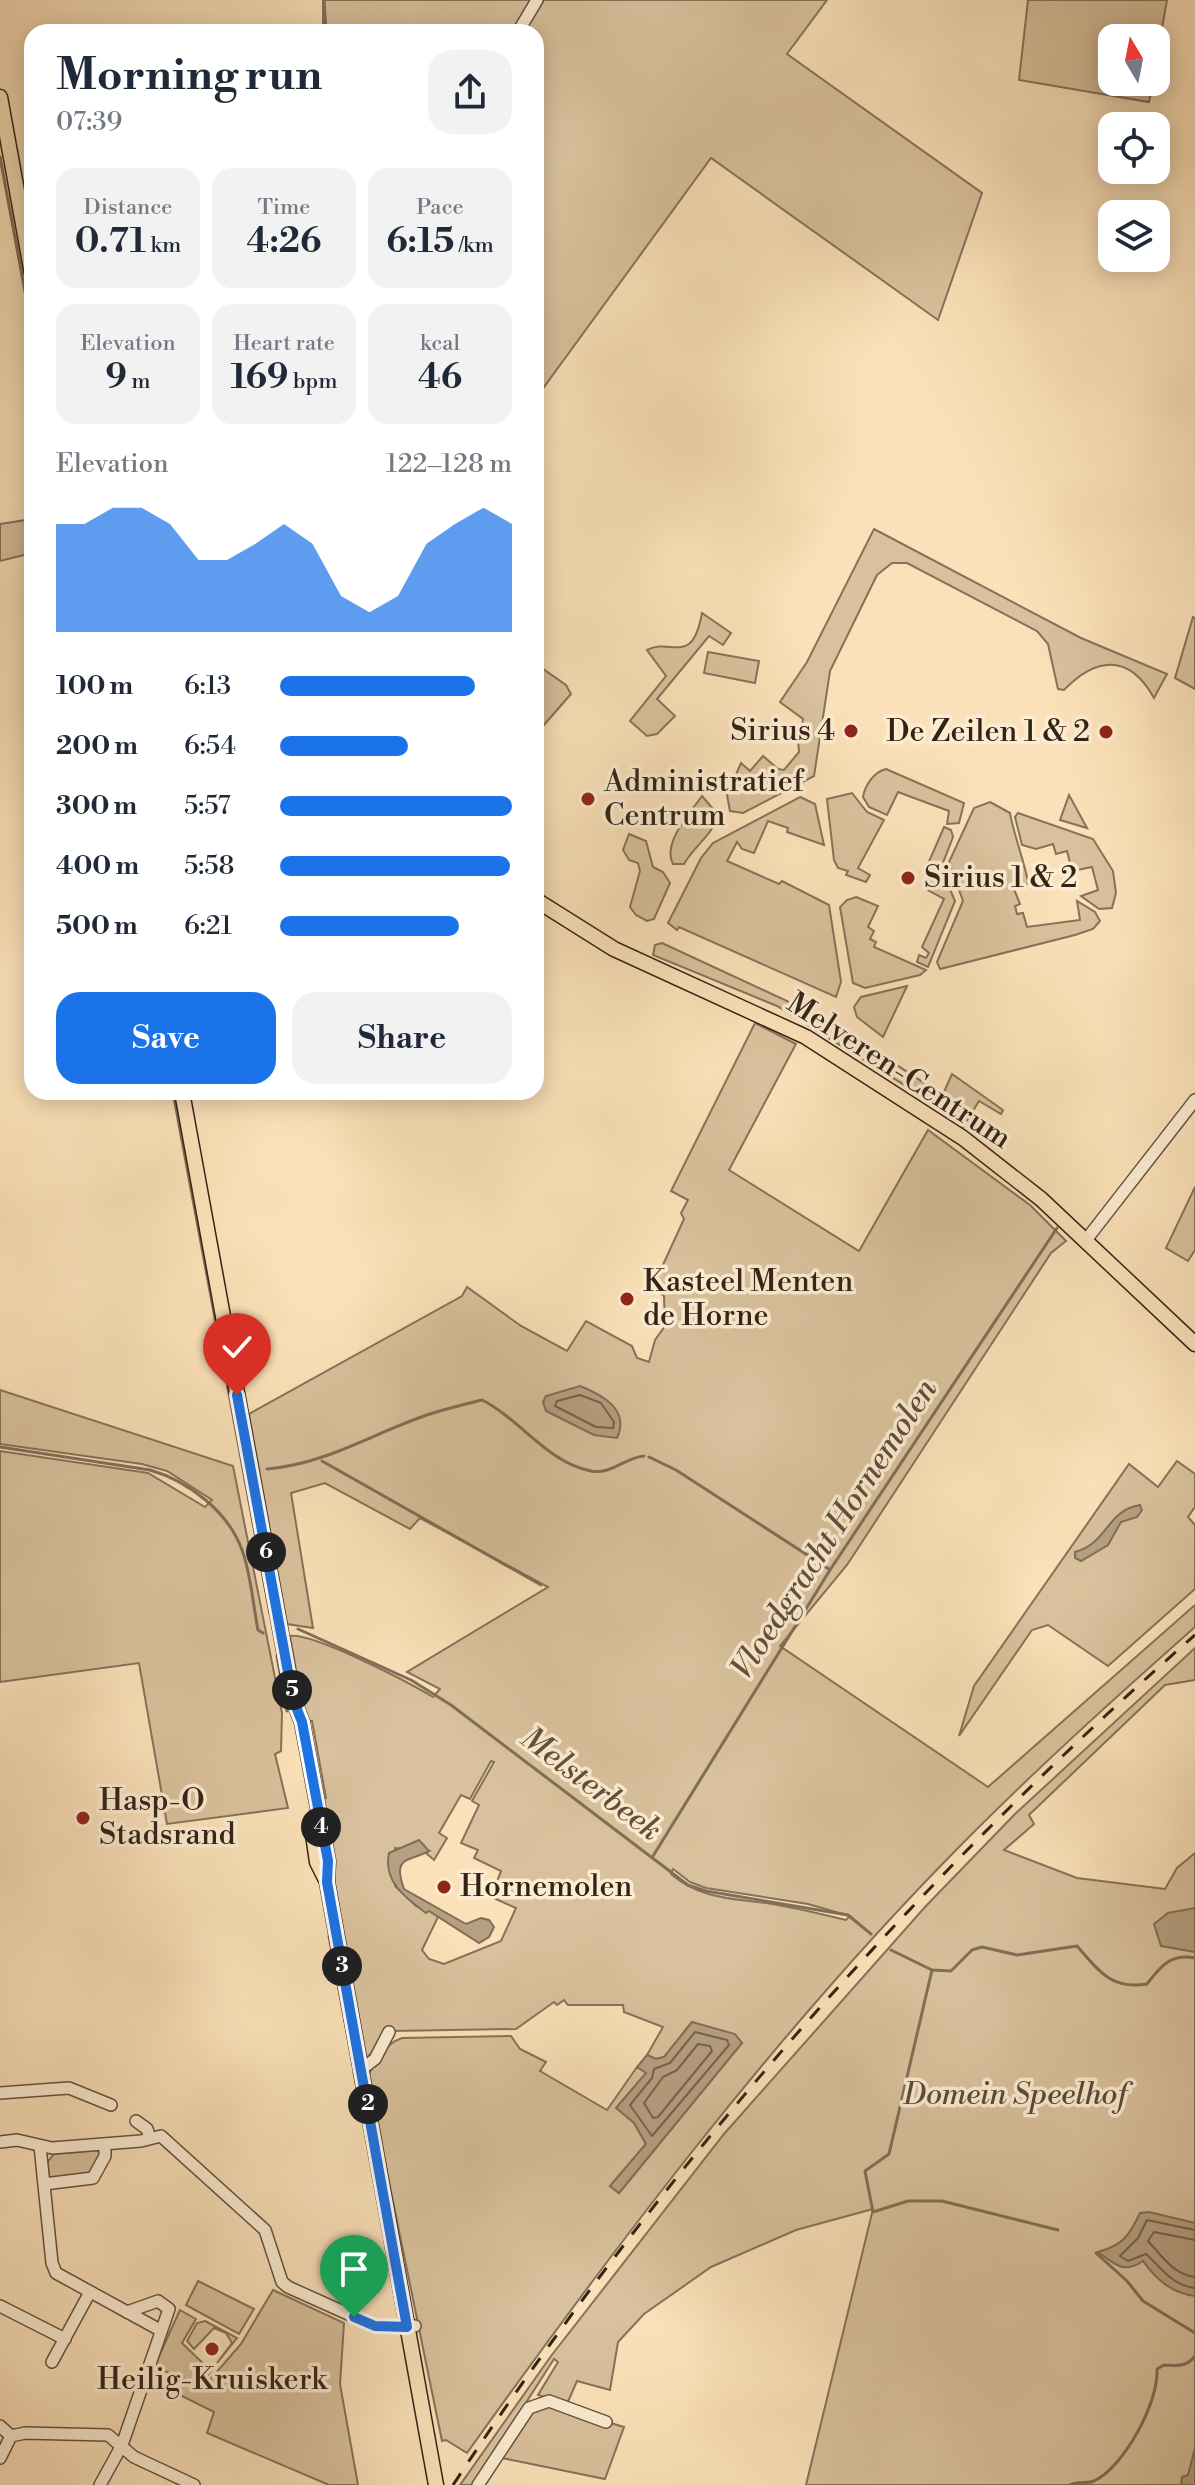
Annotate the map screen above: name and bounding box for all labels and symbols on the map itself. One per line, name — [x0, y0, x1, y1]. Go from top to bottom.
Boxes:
north arrow — [1098, 24, 1170, 96]
place label: Sirius 4 — [730, 712, 835, 750]
place label: De Zeilen 1 & 2 — [886, 713, 1090, 751]
marker: Sirius 4 — [842, 722, 860, 740]
marker: De Zeilen 1 & 2 — [1097, 723, 1115, 741]
place label: Administratief Centrum — [603, 763, 805, 835]
marker: Administratief Centrum — [579, 790, 597, 808]
place label: Sirius 1 & 2 — [924, 859, 1077, 897]
marker: Sirius 1 & 2 — [899, 869, 917, 887]
street label: Melveren-Centrum — [780, 984, 1018, 1158]
place label: Kasteel Menten de Horne — [643, 1263, 853, 1335]
marker: Kasteel Menten de Horne — [618, 1290, 636, 1308]
pin — [203, 1313, 271, 1395]
water label: Vloedgracht Hornemolen — [722, 1371, 947, 1687]
pin: 6 — [246, 1532, 286, 1572]
pin: 5 — [272, 1670, 312, 1710]
water label: Melsterbeek — [512, 1718, 670, 1850]
place label: Hasp-O Stadsrand — [99, 1782, 236, 1854]
pin: 4 — [301, 1807, 341, 1847]
marker: Hasp-O Stadsrand — [74, 1809, 92, 1827]
place label: Hornemolen — [460, 1868, 633, 1906]
marker: Hornemolen — [435, 1878, 453, 1896]
pin: 3 — [322, 1946, 362, 1986]
park label: Domein Speelhof — [902, 2076, 1134, 2114]
pin: 2 — [348, 2084, 388, 2124]
pin — [320, 2235, 388, 2317]
marker: Heilig-Kruiskerk — [203, 2340, 221, 2358]
place label: Heilig-Kruiskerk — [97, 2361, 328, 2399]

